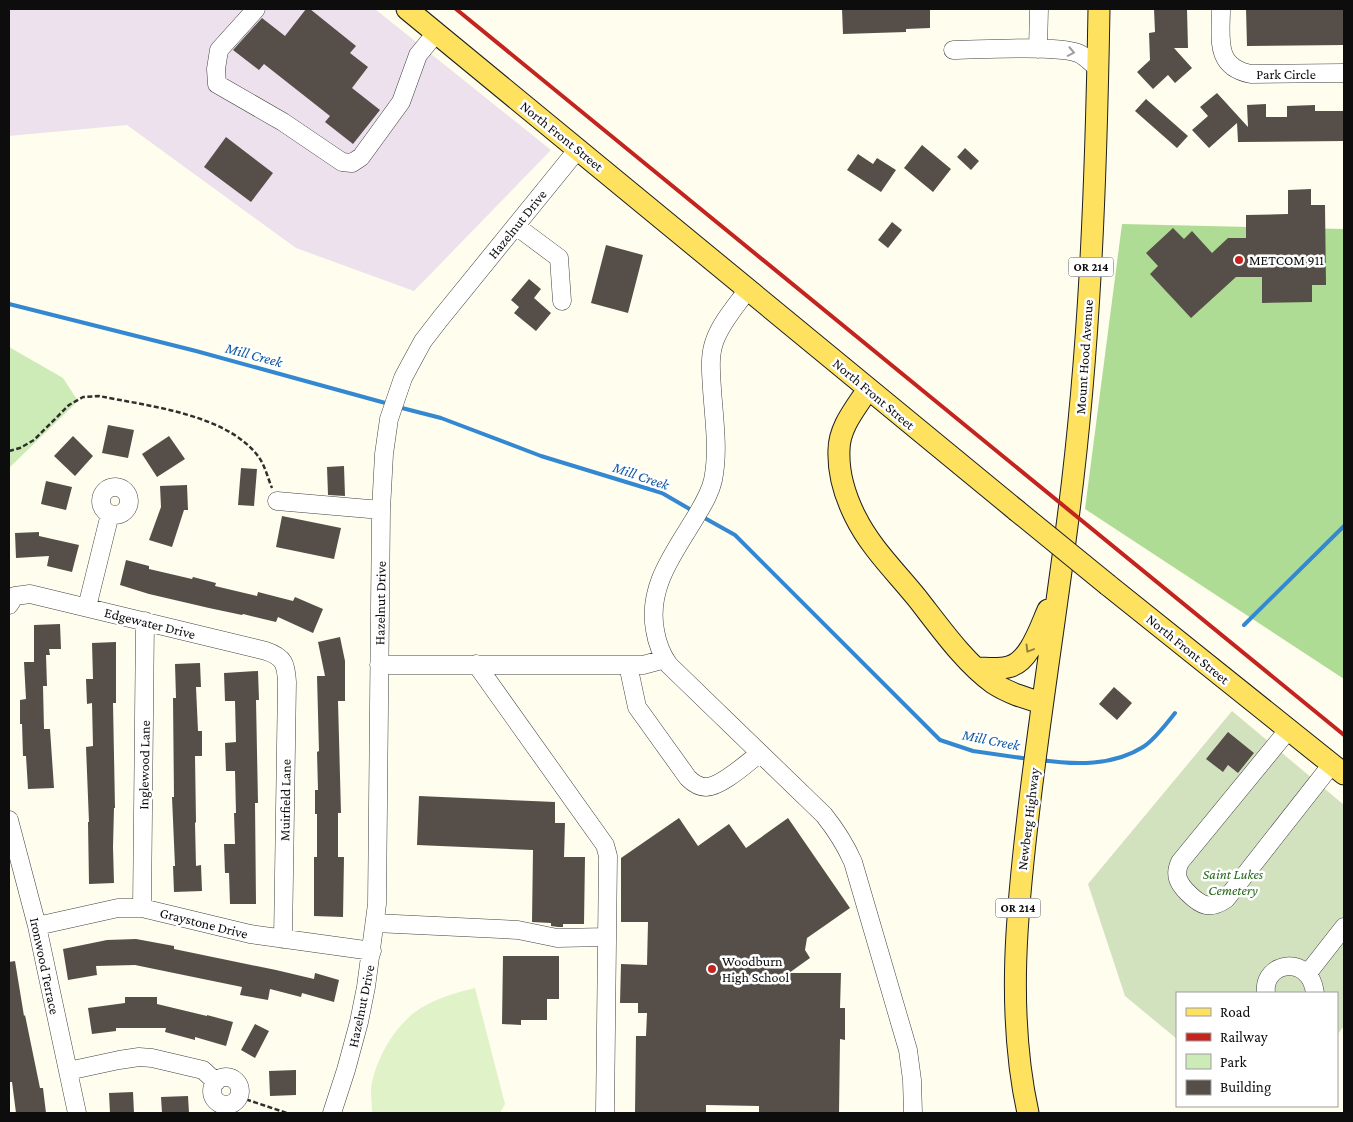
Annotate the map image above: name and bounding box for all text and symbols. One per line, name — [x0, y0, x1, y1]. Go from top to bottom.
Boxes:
one-way arrow — [1066, 46, 1075, 56]
street label: Park Circle — [1256, 66, 1316, 82]
street label: North Front Street — [517, 98, 607, 174]
street label: Hazelnut Drive — [484, 186, 550, 262]
place label: METCOM 911 — [1249, 252, 1324, 268]
marker: METCOM 911 — [1233, 254, 1245, 266]
road number: OR 214 — [1068, 258, 1114, 276]
street label: Mount Hood Avenue — [1072, 299, 1096, 415]
water label: Mill Creek — [223, 339, 286, 371]
street label: North Front Street — [830, 355, 918, 433]
water label: Mill Creek — [610, 459, 673, 494]
street label: Hazelnut Drive — [371, 561, 389, 645]
street label: Edgewater Drive — [103, 604, 197, 642]
street label: North Front Street — [1143, 611, 1233, 687]
one-way arrow — [1025, 644, 1035, 653]
street label: Inglewood Lane — [135, 720, 153, 810]
water label: Mill Creek — [960, 726, 1023, 754]
street label: Muirfield Lane — [276, 759, 294, 841]
street label: Newberg Highway — [1014, 766, 1042, 871]
park label: Saint Lukes Cemetery — [1203, 866, 1264, 898]
road number: OR 214 — [996, 898, 1040, 918]
street label: Graystone Drive — [158, 904, 250, 942]
street label: Ironwood Terrace — [27, 916, 63, 1016]
place label: Woodburn High School — [722, 953, 789, 985]
street label: Hazelnut Drive — [344, 963, 378, 1049]
marker: Woodburn High School — [706, 963, 718, 975]
legend — [1176, 992, 1338, 1107]
text: Road — [1220, 1004, 1251, 1020]
text: Railway — [1220, 1029, 1268, 1046]
text: Park — [1220, 1054, 1247, 1070]
text: Building — [1220, 1079, 1271, 1096]

